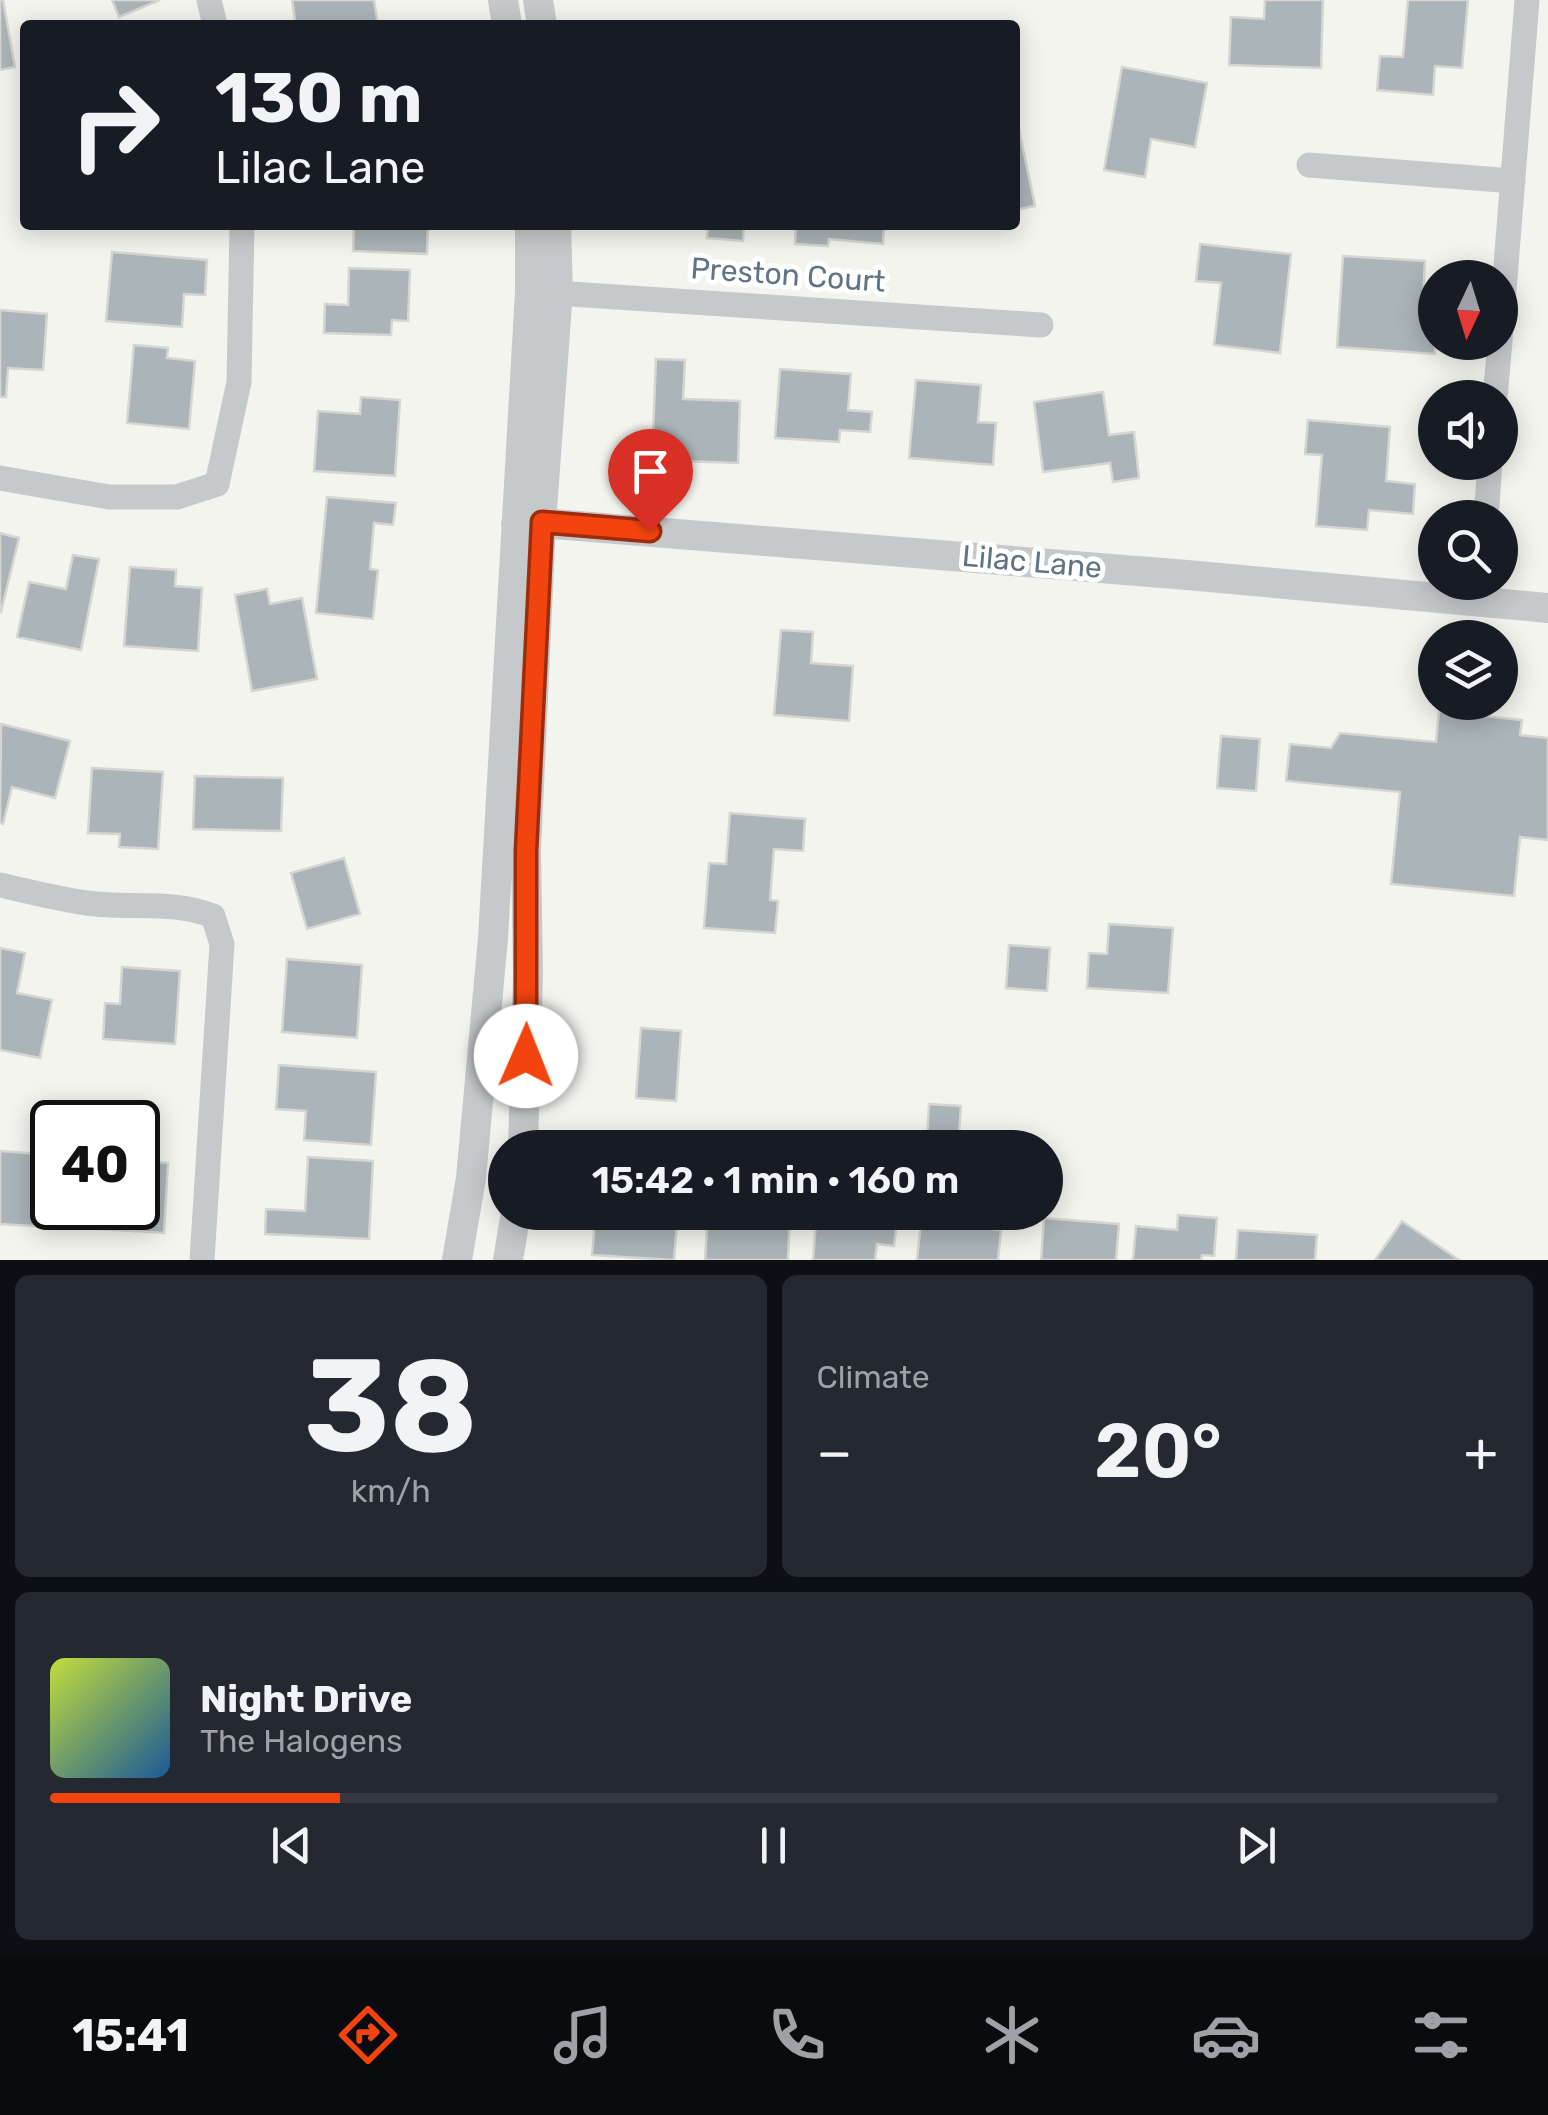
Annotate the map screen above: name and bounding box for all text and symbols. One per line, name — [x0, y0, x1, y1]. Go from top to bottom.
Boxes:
text: 130 m — [215, 57, 423, 140]
icon: right — [50, 60, 180, 190]
text: Lilac Lane — [215, 141, 426, 194]
street label: Preston Court — [689, 250, 887, 300]
north arrow — [1418, 260, 1518, 360]
map controls — [1418, 260, 1518, 720]
button: sound — [1418, 380, 1518, 480]
pin — [608, 429, 693, 532]
icon: arrive — [623, 444, 678, 499]
button: search — [1418, 500, 1518, 600]
street label: Lilac Lane — [961, 538, 1103, 586]
button: layers — [1418, 620, 1518, 720]
position arrow — [474, 1004, 578, 1108]
speed limit sign: 40 — [30, 1100, 160, 1230]
text: 15:42 · 1 min · 160 m — [592, 1157, 959, 1203]
text: 38 — [304, 1329, 478, 1484]
text: Climate — [817, 1358, 930, 1396]
text: 20° — [1094, 1407, 1222, 1496]
text: − — [817, 1420, 852, 1485]
text: + — [1464, 1420, 1498, 1485]
text: km/h — [351, 1472, 431, 1510]
text: Night Drive — [200, 1676, 412, 1722]
text: The Halogens — [200, 1722, 403, 1760]
icon: previous — [264, 1818, 319, 1873]
icon: pause — [746, 1818, 801, 1873]
icon: next — [1229, 1818, 1284, 1873]
icon: directions — [333, 2000, 403, 2070]
icon: music — [548, 2000, 618, 2070]
icon: phone — [762, 2000, 832, 2070]
icon: climate — [977, 2000, 1047, 2070]
icon: car — [1191, 2000, 1261, 2070]
icon: filters — [1406, 2000, 1476, 2070]
text: 15:41 — [72, 2009, 189, 2062]

